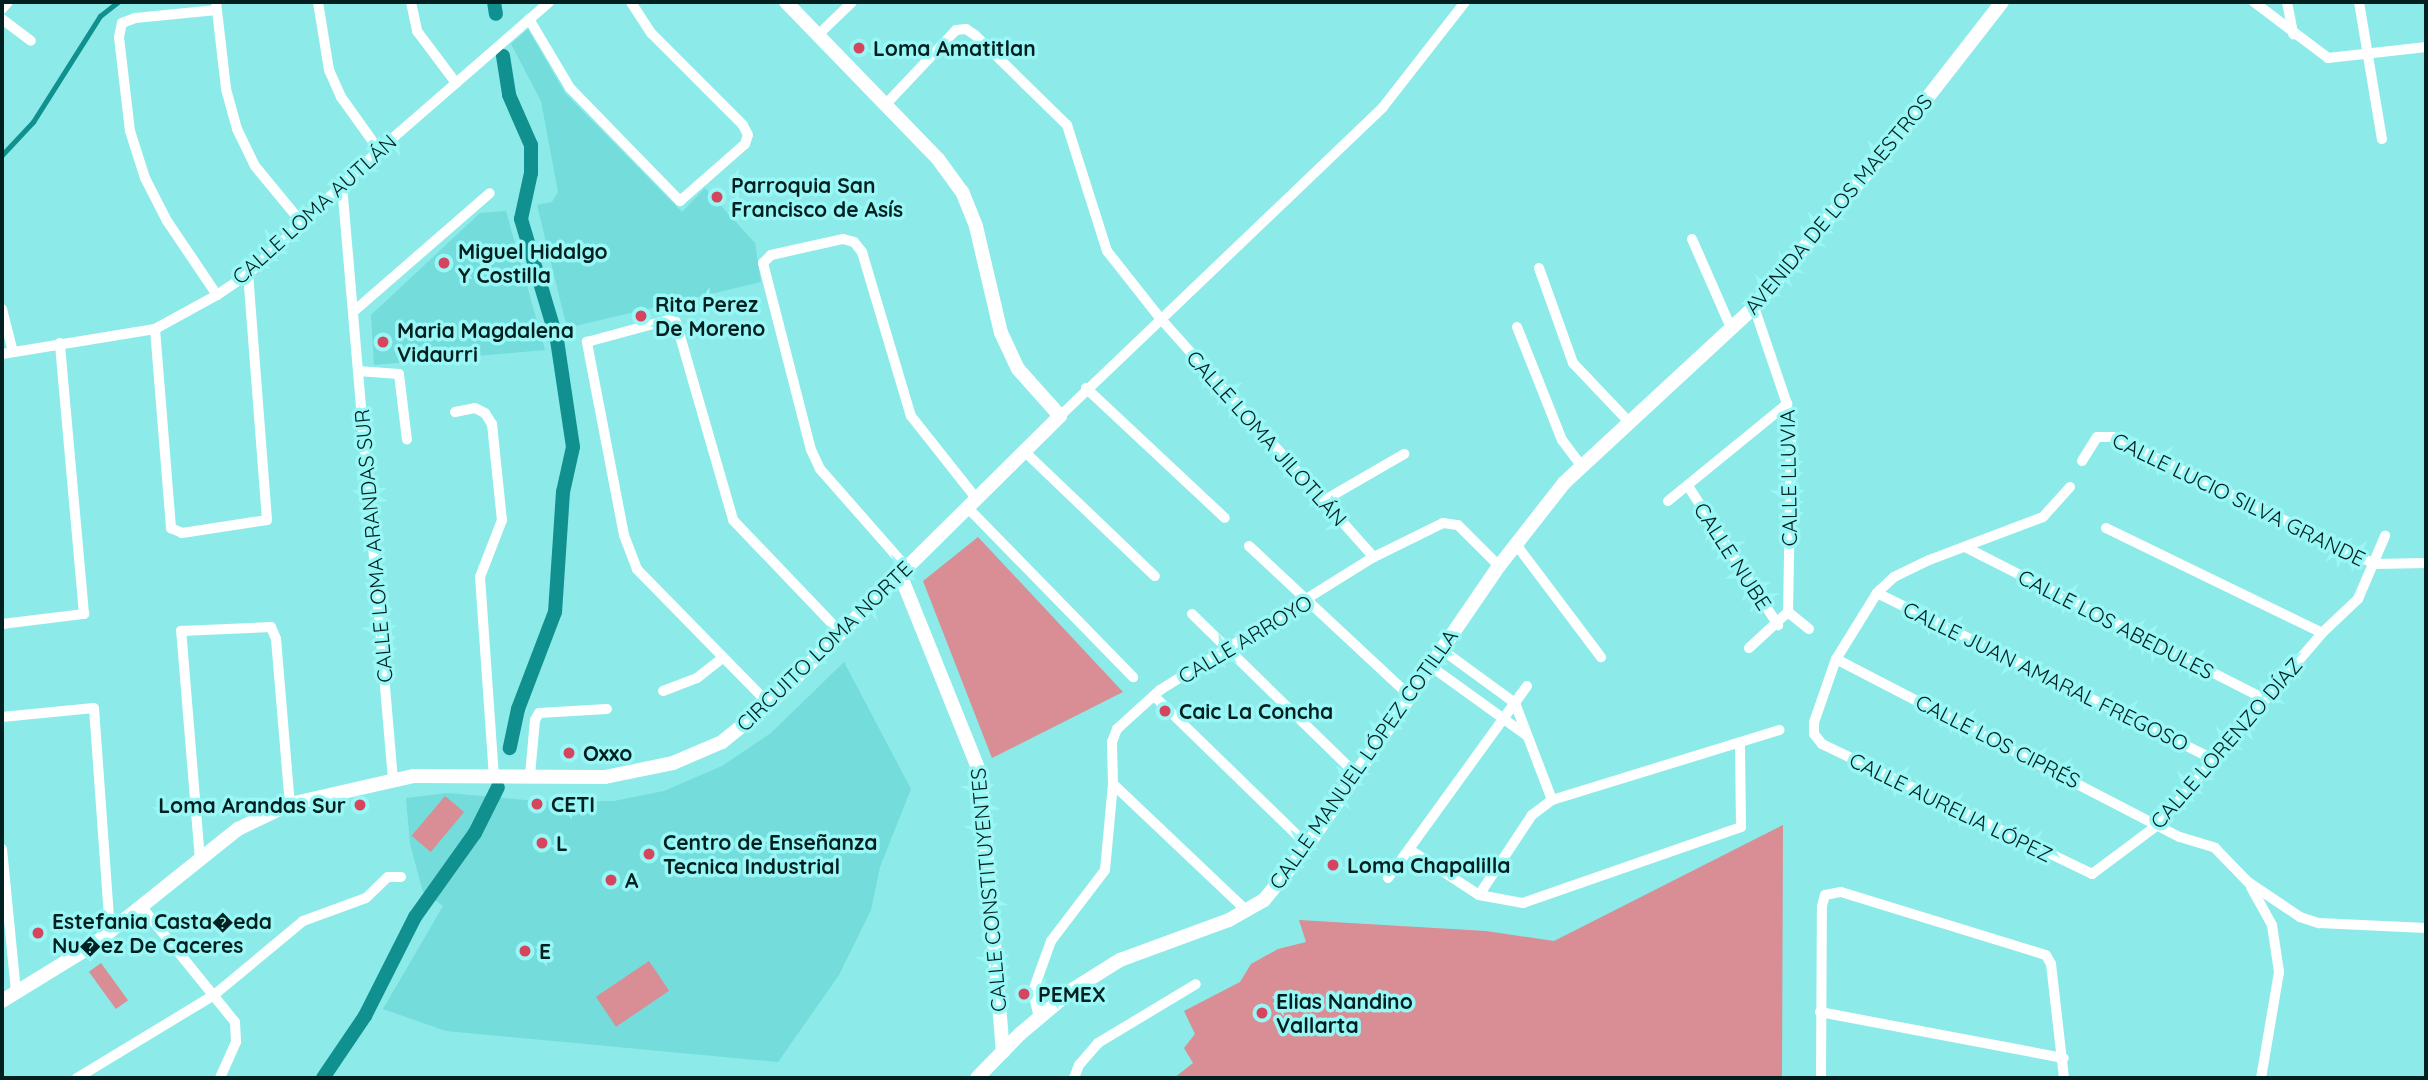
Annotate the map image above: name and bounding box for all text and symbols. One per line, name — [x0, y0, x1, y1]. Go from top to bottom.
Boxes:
place label: Loma Amatitlan — [873, 35, 1036, 61]
marker: Loma Amatitlan — [851, 40, 867, 56]
street label: AVENIDA DE LOS MAESTROS — [1739, 89, 1937, 319]
street label: CALLE LOMA AUTLÁN — [227, 129, 401, 289]
place label: Parroquia San Francisco de Asís — [731, 172, 903, 222]
marker: Parroquia San Francisco de Asís — [709, 189, 725, 205]
place label: Miguel Hidalgo Y Costilla — [458, 238, 608, 288]
marker: Miguel Hidalgo Y Costilla — [436, 255, 452, 271]
place label: Rita Perez De Moreno — [655, 291, 765, 341]
marker: Rita Perez De Moreno — [633, 308, 649, 324]
place label: Maria Magdalena Vidaurri — [397, 317, 574, 367]
marker: Maria Magdalena Vidaurri — [375, 334, 391, 350]
street label: CALLE LOMA JILOTLÁN — [1181, 345, 1353, 531]
street label: CALLE LOMA ARANDAS SUR — [348, 408, 398, 684]
street label: CALLE LLUVIA — [1774, 409, 1802, 547]
street label: CALLE LUCIO SILVA GRANDE — [2108, 427, 2370, 571]
street label: CALLE NUBE — [1689, 497, 1777, 615]
street label: CIRCUITO LOMA NORTE — [731, 556, 917, 736]
street label: CALLE LOS ABEDULES — [2014, 564, 2218, 684]
street label: CALLE ARROYO — [1174, 589, 1316, 689]
street label: CALLE JUAN AMARAL FREGOSO — [1899, 596, 2193, 756]
street label: CALLE MANUEL LÓPEZ COTILLA — [1263, 624, 1463, 894]
street label: CALLE LORENZO DÍAZ — [2145, 652, 2307, 834]
street label: CALLE LOS CIPRÉS — [1912, 689, 2084, 793]
place label: Caic La Concha — [1179, 698, 1333, 724]
marker: Caic La Concha — [1157, 703, 1173, 719]
place label: Oxxo — [583, 740, 632, 766]
marker: Oxxo — [561, 745, 577, 761]
street label: CALLE AURELIA LÓPEZ — [1845, 747, 2057, 867]
street label: CALLE CONSTITUYENTES — [965, 767, 1011, 1013]
place label: CETI — [551, 791, 595, 817]
place label: Loma Arandas Sur — [158, 792, 346, 818]
marker: CETI — [529, 796, 545, 812]
marker: Loma Arandas Sur — [352, 797, 368, 813]
place label: Centro de Enseñanza Tecnica Industrial — [663, 829, 877, 879]
place label: L — [556, 830, 568, 856]
marker: L — [534, 835, 550, 851]
marker: Centro de Enseñanza Tecnica Industrial — [641, 846, 657, 862]
place label: Loma Chapalilla — [1347, 852, 1511, 878]
marker: Loma Chapalilla — [1325, 857, 1341, 873]
place label: A — [625, 867, 638, 893]
marker: A — [603, 872, 619, 888]
place label: Estefania Casta�eda Nu�ez De Caceres — [52, 908, 272, 958]
marker: Estefania Casta�eda Nu�ez De Caceres — [30, 925, 46, 941]
place label: E — [539, 938, 551, 964]
marker: E — [517, 943, 533, 959]
place label: PEMEX — [1038, 981, 1106, 1007]
marker: PEMEX — [1016, 986, 1032, 1002]
place label: Elias Nandino Vallarta — [1276, 988, 1413, 1038]
marker: Elias Nandino Vallarta — [1254, 1005, 1270, 1021]

